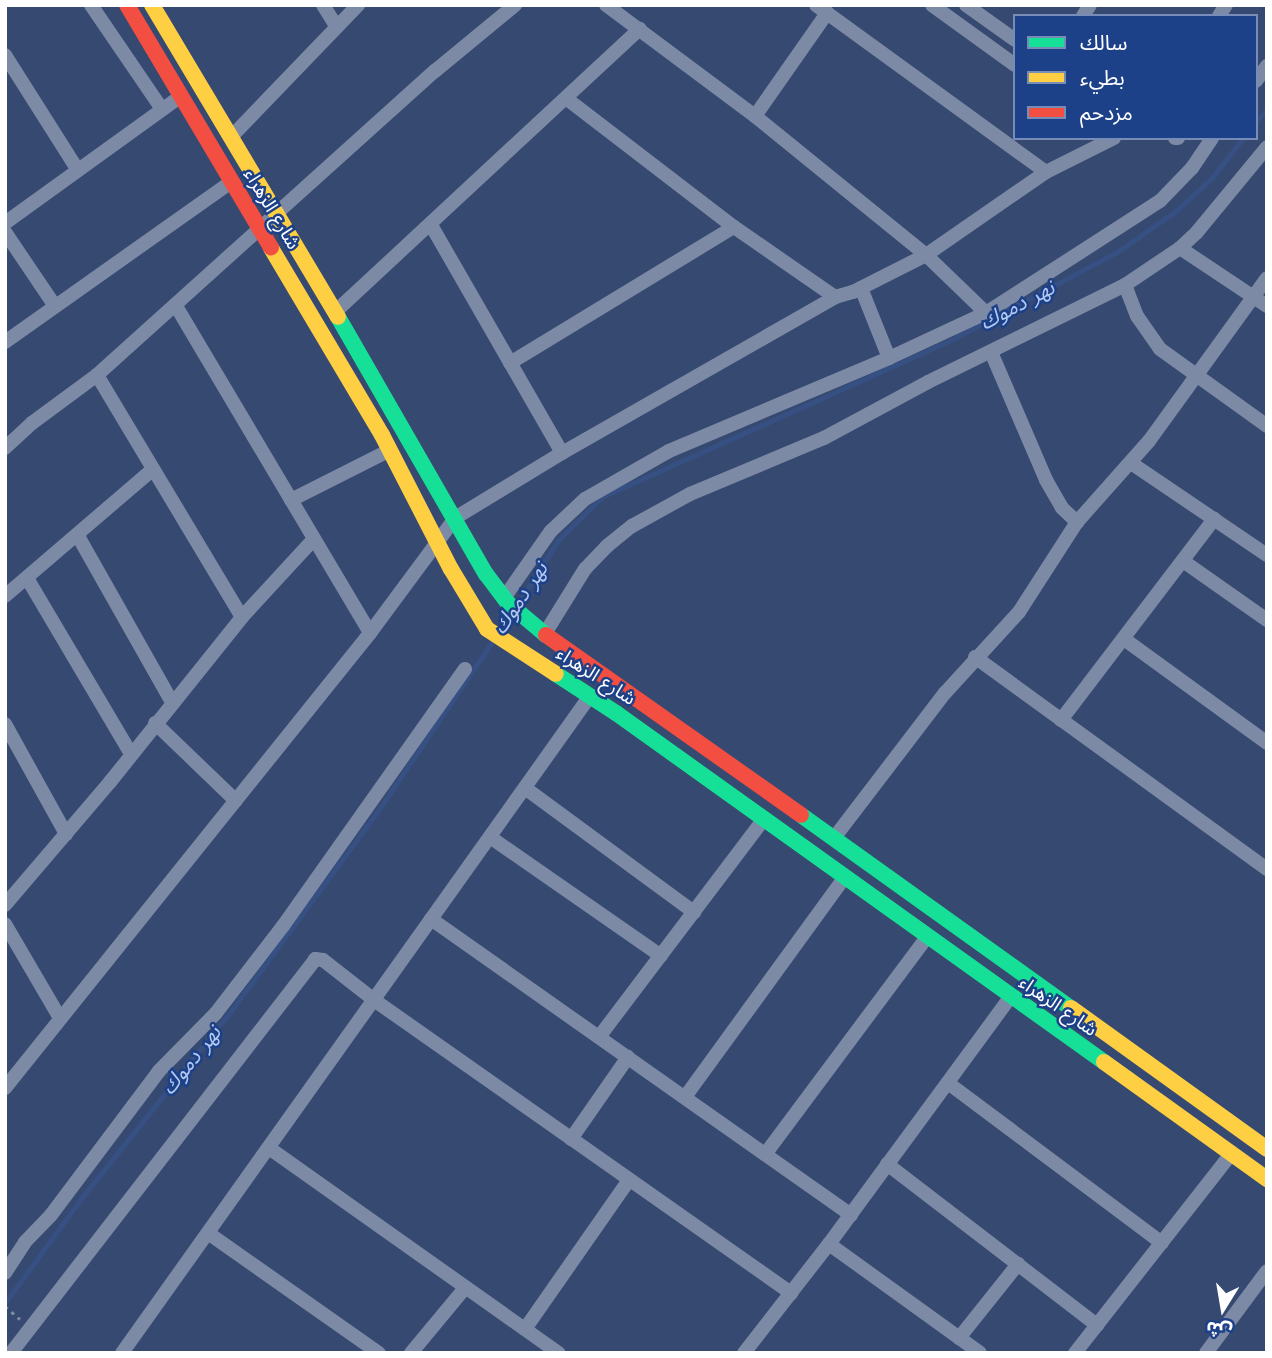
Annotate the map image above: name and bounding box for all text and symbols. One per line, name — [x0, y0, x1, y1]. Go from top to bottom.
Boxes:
legend — [1013, 14, 1258, 140]
text: سالك — [1080, 30, 1127, 55]
text: بطيء — [1080, 65, 1125, 90]
text: مزدحم — [1080, 100, 1133, 125]
street label: شارع الزهراء — [239, 165, 305, 253]
water label: نهر دموك — [975, 275, 1059, 335]
water label: نهر دموك — [487, 557, 553, 639]
street label: شارع الزهراء — [552, 642, 640, 710]
street label: شارع الزهراء — [1015, 971, 1101, 1041]
water label: نهر دموك — [156, 1021, 226, 1099]
north arrow — [1188, 1274, 1258, 1344]
text: ش — [1204, 1316, 1234, 1344]

